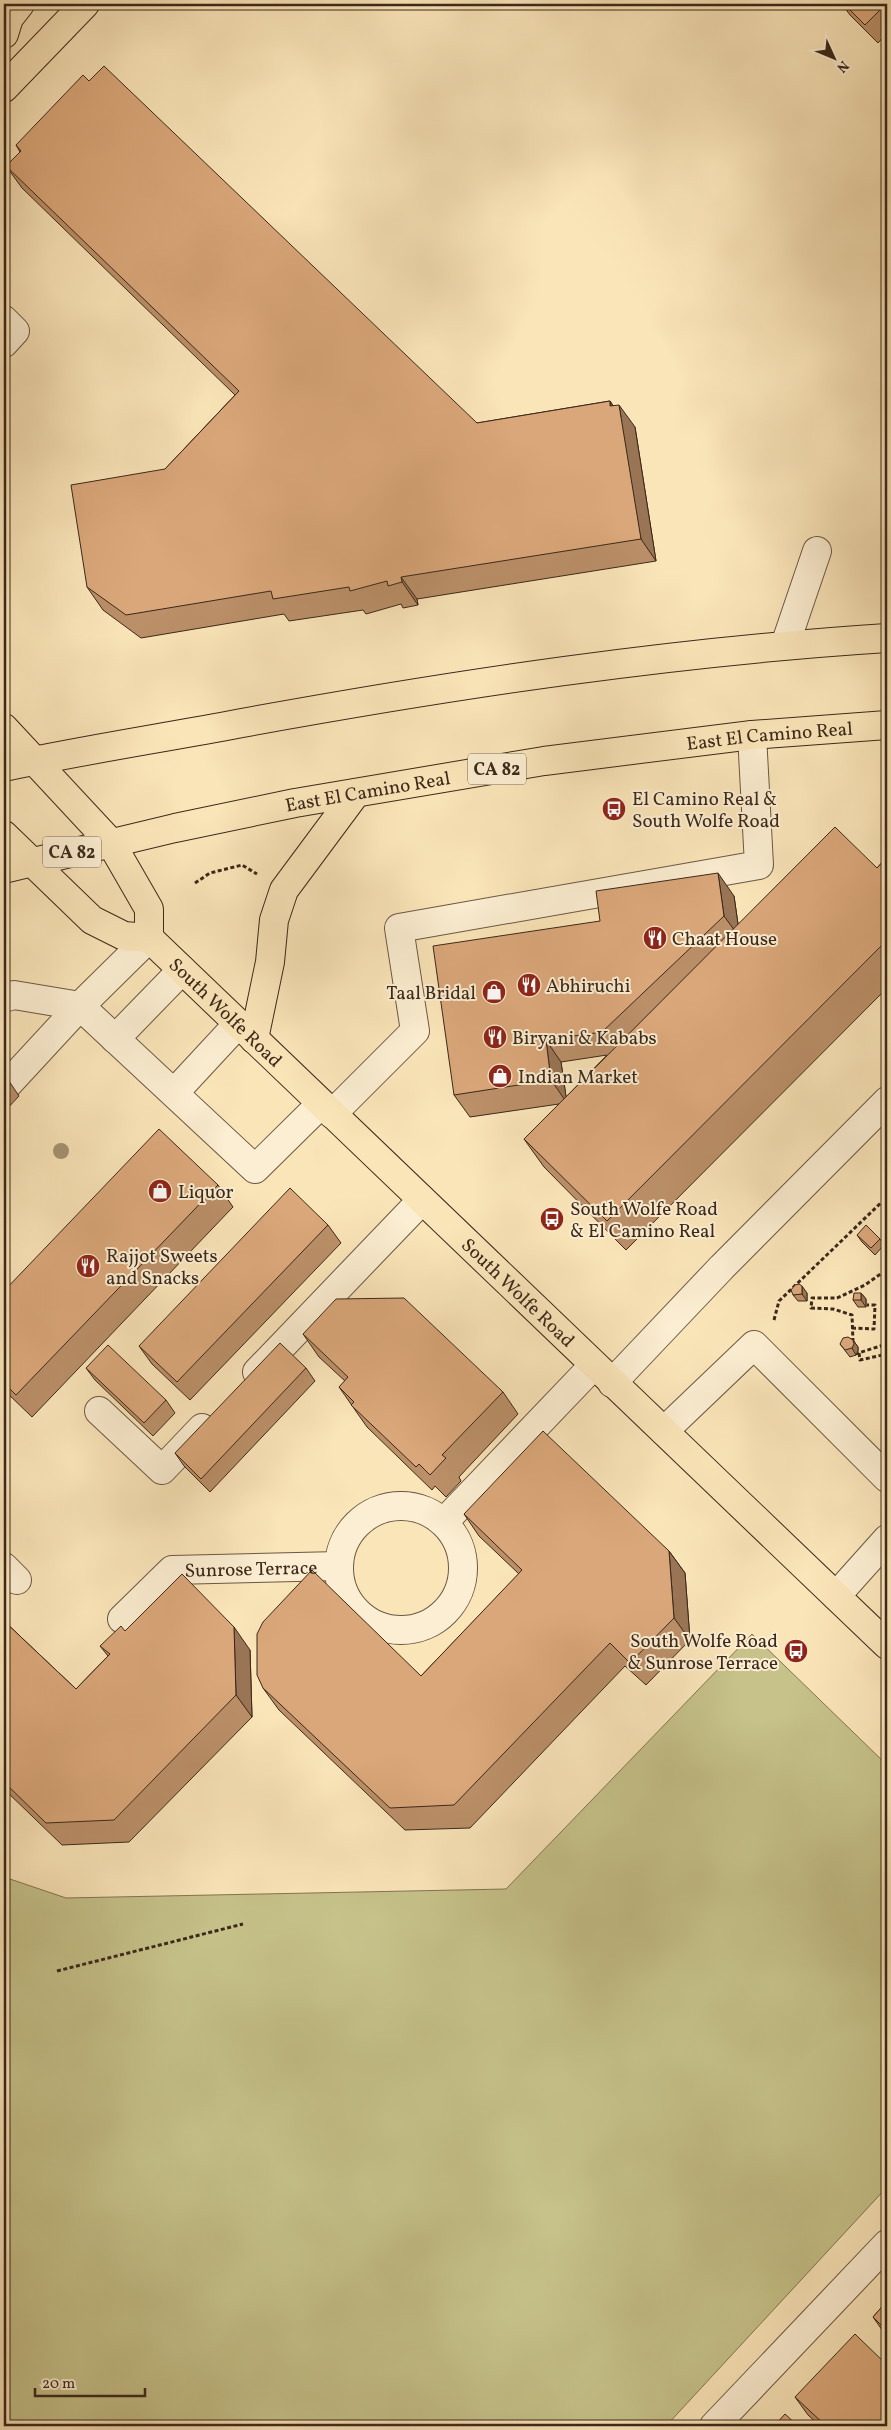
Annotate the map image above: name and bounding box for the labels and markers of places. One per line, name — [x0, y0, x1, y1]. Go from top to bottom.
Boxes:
place label: El Camino Real & South Wolfe Road — [632, 787, 780, 835]
bus stop icon: El Camino Real & South Wolfe Road — [601, 796, 627, 822]
restaurant icon: Chaat House — [642, 925, 668, 951]
place label: Chaat House — [672, 927, 777, 953]
restaurant icon: Abhiruchi — [516, 972, 542, 998]
place label: Abhiruchi — [546, 974, 631, 1000]
shop icon: Taal Bridal — [481, 979, 507, 1005]
place label: Taal Bridal — [386, 981, 476, 1007]
restaurant icon: Biryani & Kababs — [482, 1024, 508, 1050]
place label: Biryani & Kababs — [512, 1026, 657, 1052]
shop icon: Indian Market — [487, 1063, 513, 1089]
place label: Indian Market — [518, 1065, 638, 1091]
shop icon: Liquor — [147, 1178, 173, 1204]
place label: Liquor — [178, 1180, 234, 1206]
place label: South Wolfe Road & El Camino Real — [570, 1197, 718, 1245]
bus stop icon: South Wolfe Road & El Camino Real — [539, 1206, 565, 1232]
place label: Rajjot Sweets and Snacks — [106, 1244, 218, 1292]
restaurant icon: Rajjot Sweets and Snacks — [75, 1253, 101, 1279]
place label: South Wolfe Road & Sunrose Terrace — [627, 1629, 778, 1677]
bus stop icon: South Wolfe Road & Sunrose Terrace — [783, 1638, 809, 1664]

